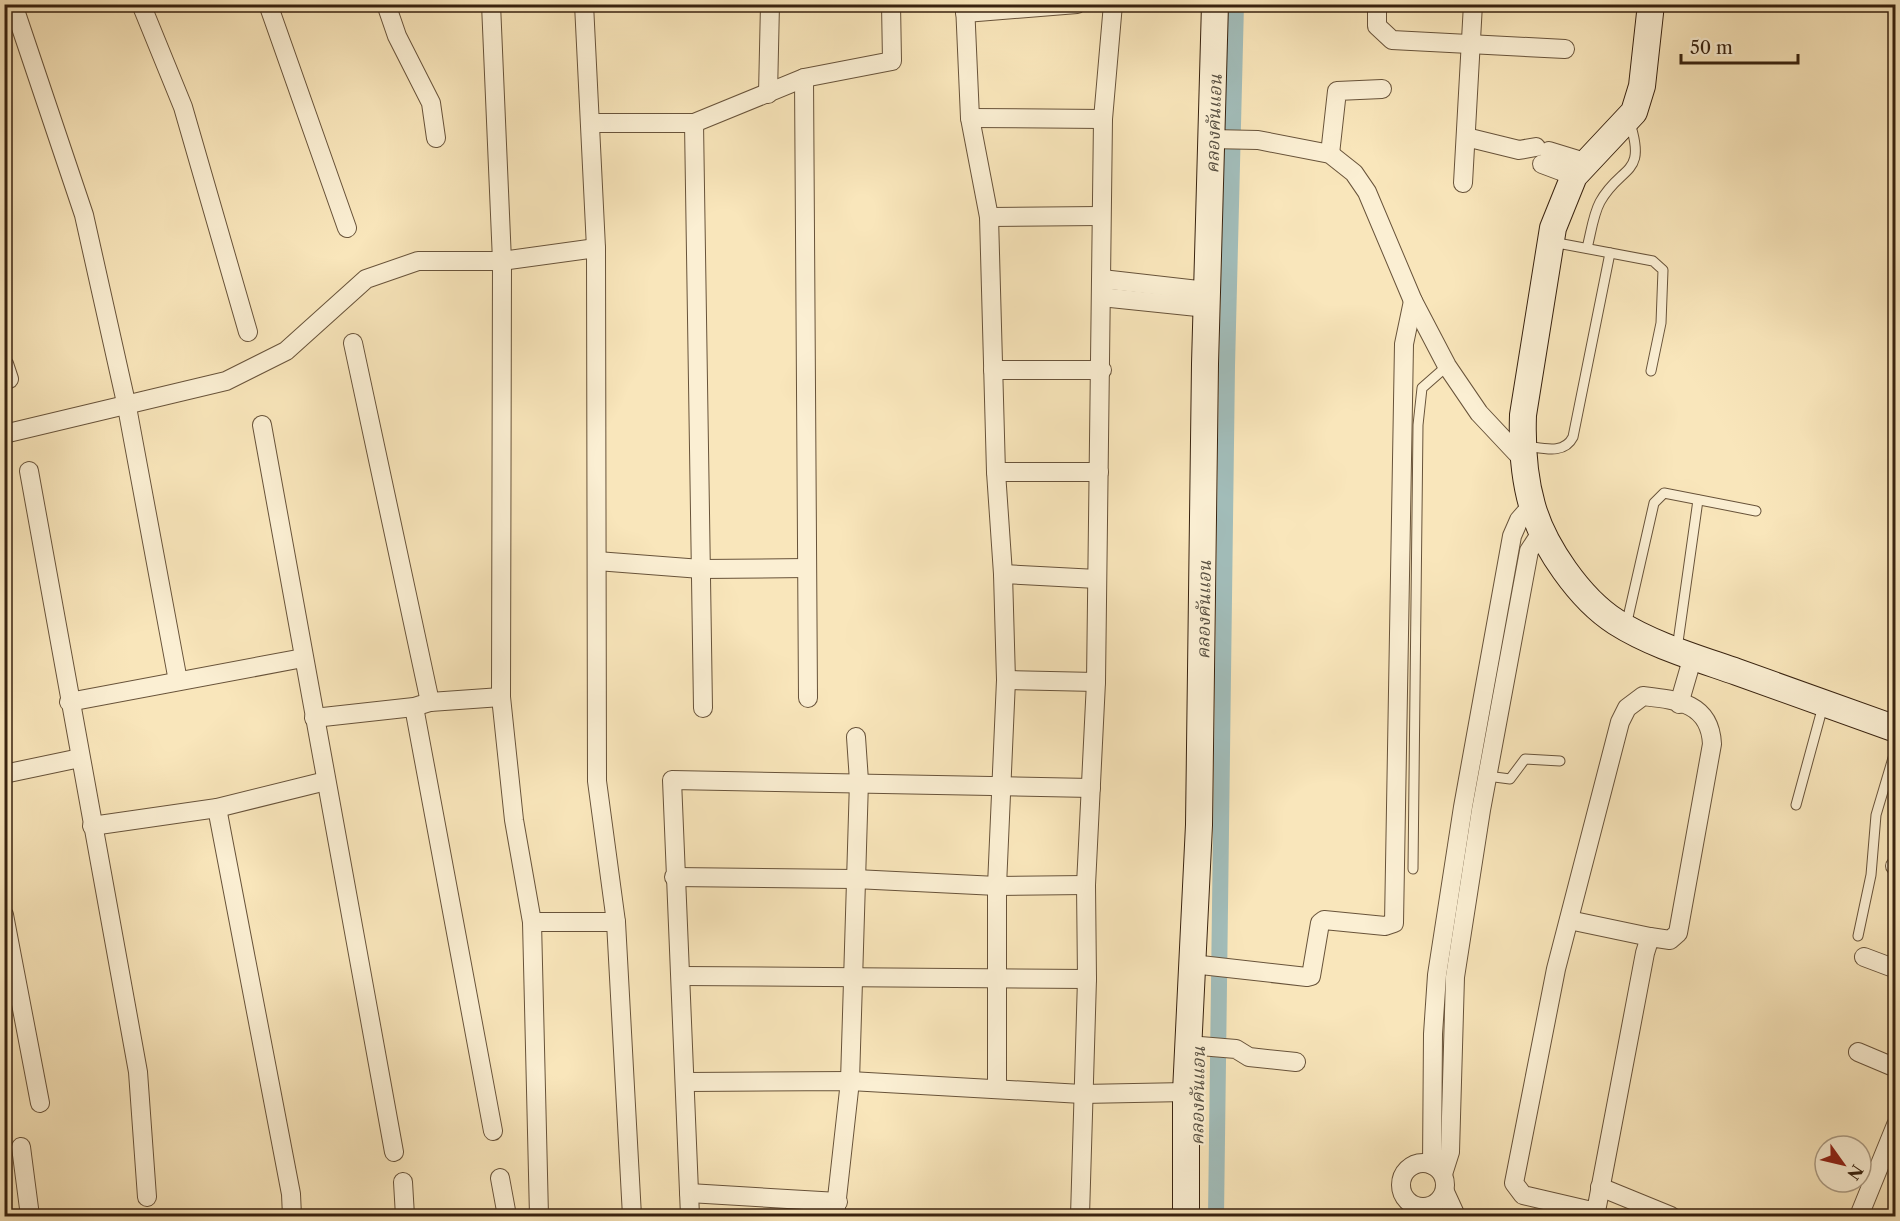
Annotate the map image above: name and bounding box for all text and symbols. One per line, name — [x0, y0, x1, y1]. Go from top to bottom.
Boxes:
scale bar — [1681, 27, 1798, 65]
text: 50 m — [1690, 37, 1733, 59]
water label: คลองคันแอน — [1201, 74, 1227, 174]
water label: คลองคันแอน — [1192, 560, 1216, 660]
water label: คลองคันแอน — [1186, 1046, 1210, 1146]
north arrow — [1813, 1134, 1873, 1194]
text: N — [1843, 1161, 1868, 1184]

